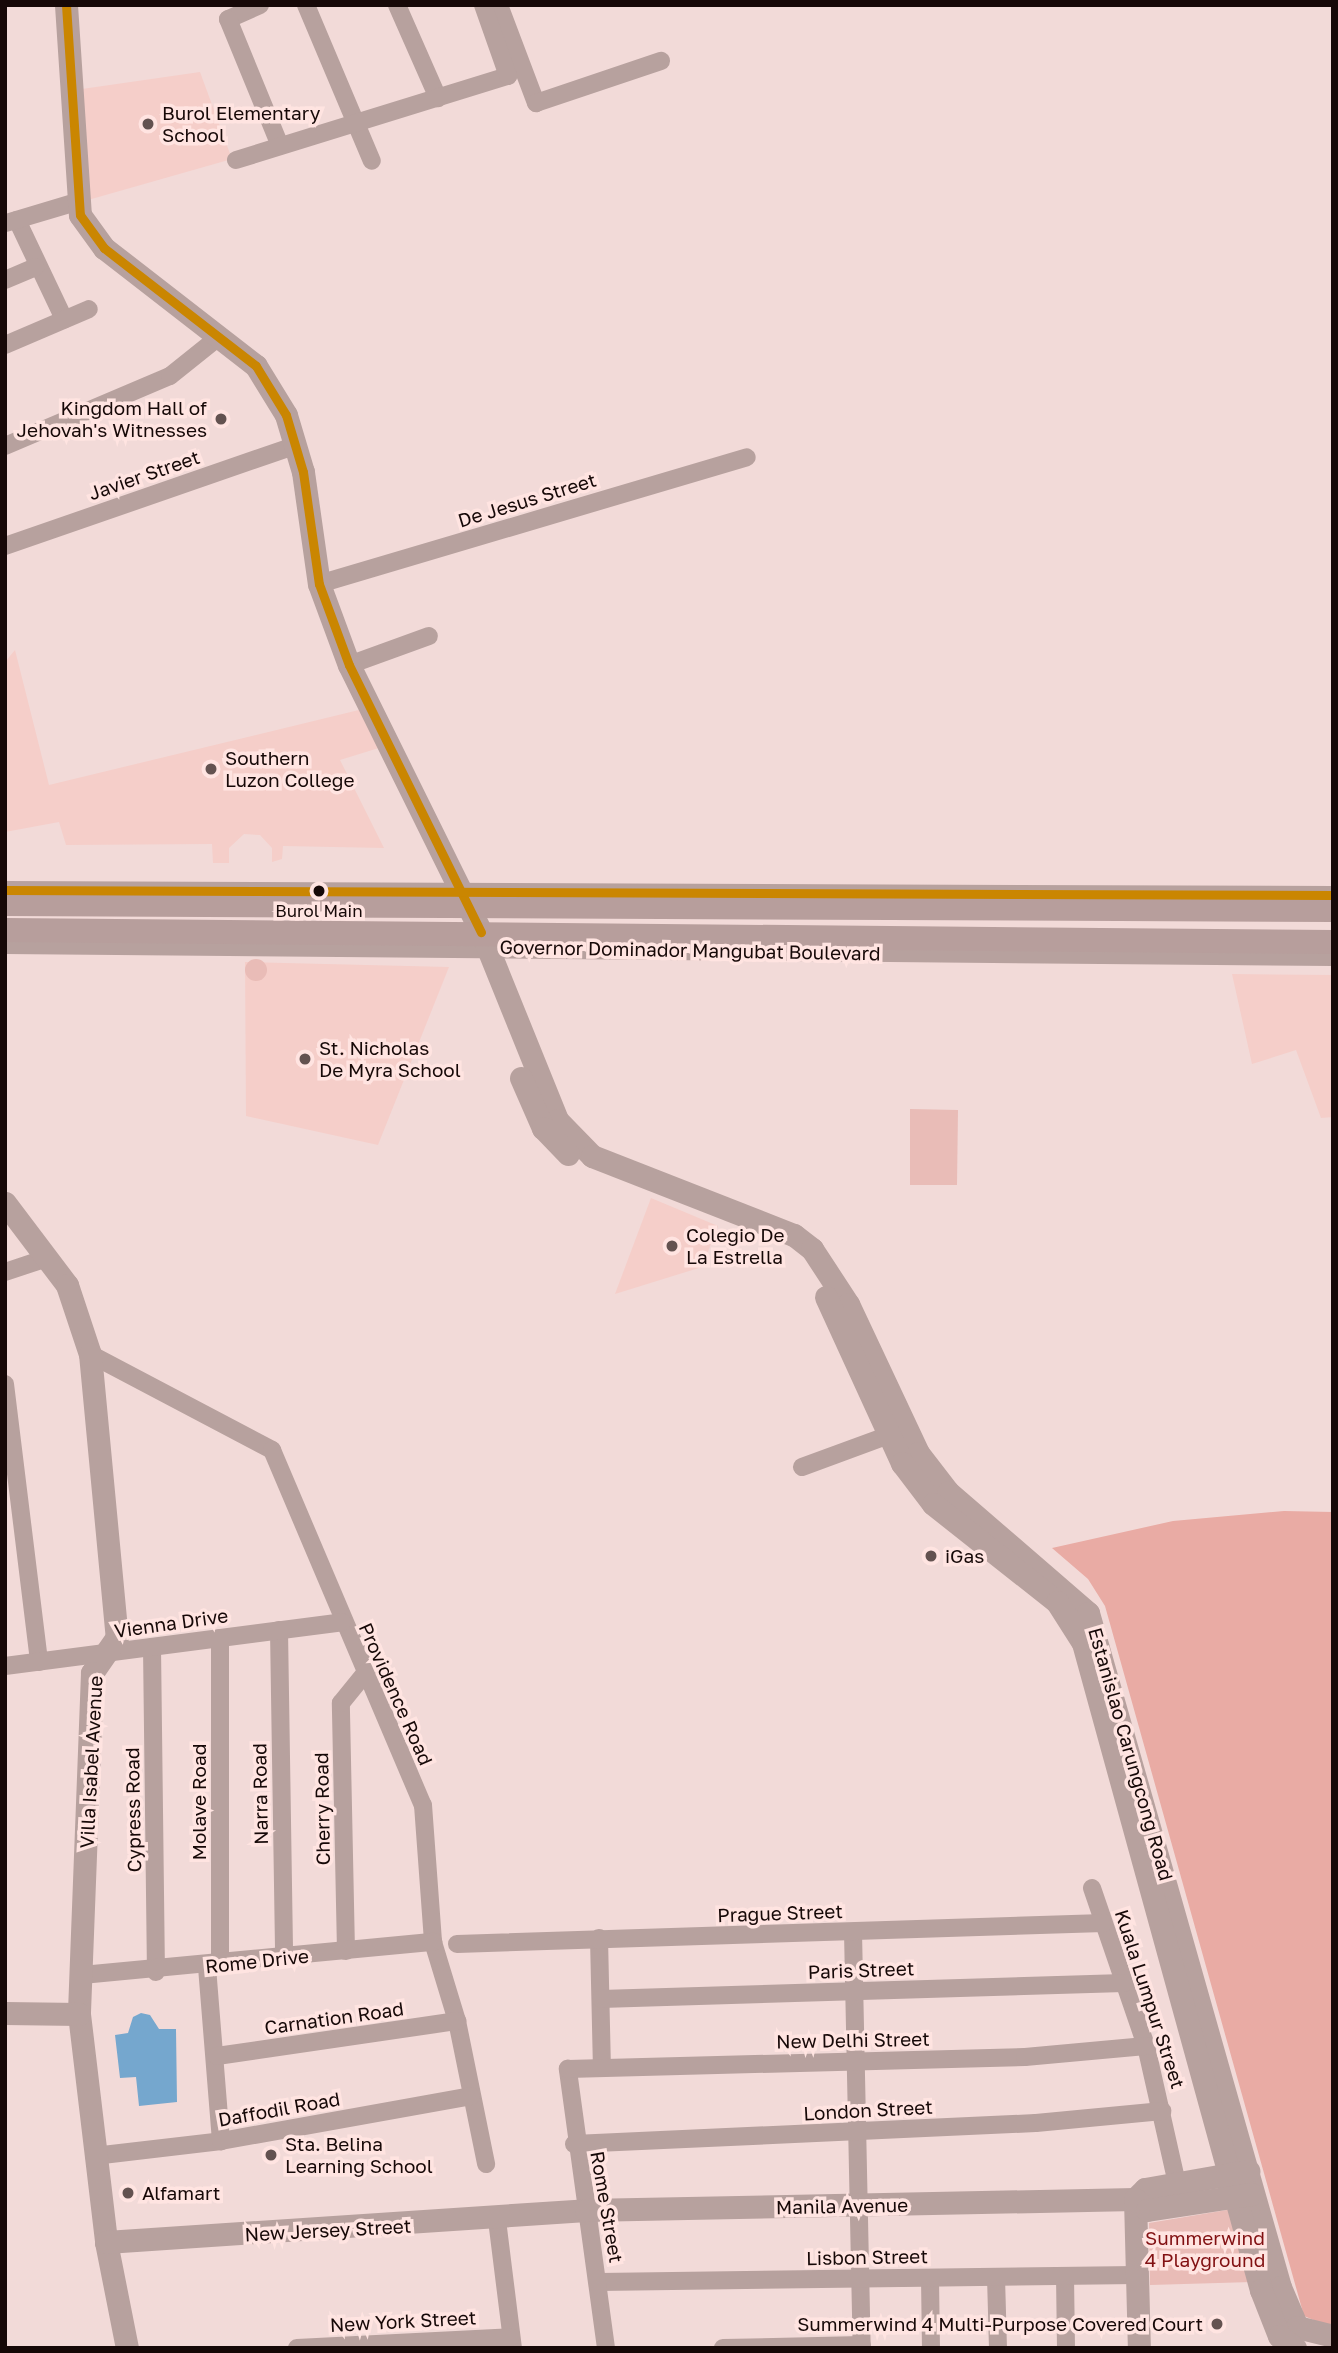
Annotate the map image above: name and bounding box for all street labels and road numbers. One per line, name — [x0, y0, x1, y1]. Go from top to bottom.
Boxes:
street label: Javier Street — [85, 445, 203, 505]
street label: De Jesus Street — [455, 468, 599, 532]
street label: Governor Dominador Mangubat Boulevard — [499, 935, 881, 965]
street label: Vienna Drive — [113, 1604, 229, 1642]
street label: Providence Road — [354, 1619, 438, 1769]
street label: Estanislao Carungcong Road — [1084, 1625, 1178, 1883]
street label: Villa Isabel Avenue — [75, 1675, 107, 1849]
street label: Narra Road — [248, 1743, 272, 1845]
street label: Molave Road — [188, 1744, 210, 1860]
street label: Cypress Road — [121, 1747, 145, 1873]
street label: Cherry Road — [310, 1752, 334, 1866]
street label: Prague Street — [717, 1899, 843, 1927]
street label: Kuala Lumpur Street — [1110, 1907, 1190, 2091]
street label: Rome Drive — [204, 1944, 310, 1978]
street label: Paris Street — [807, 1957, 915, 1983]
street label: Carnation Road — [263, 1997, 405, 2039]
street label: New Delhi Street — [776, 2027, 930, 2053]
street label: Daffodil Road — [216, 2087, 342, 2131]
street label: London Street — [803, 2095, 933, 2125]
street label: Rome Street — [586, 2149, 628, 2265]
street label: Manila Avenue — [776, 2193, 908, 2219]
street label: New Jersey Street — [244, 2214, 412, 2246]
street label: Lisbon Street — [806, 2245, 928, 2269]
street label: New York Street — [329, 2306, 477, 2336]

